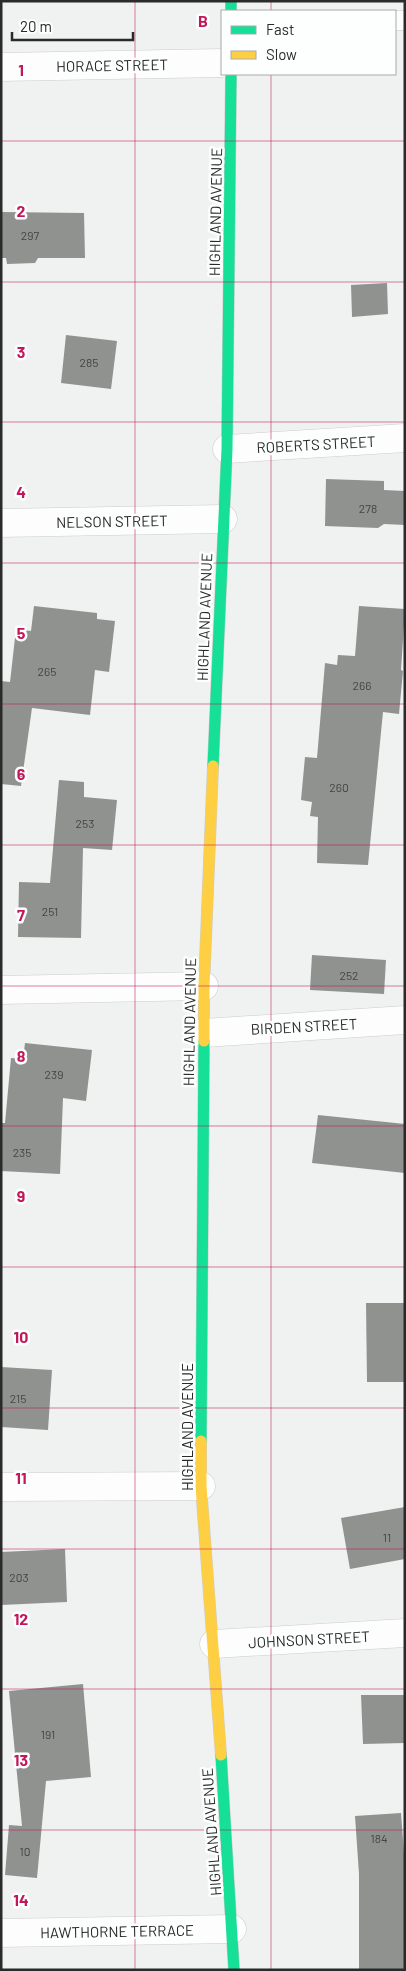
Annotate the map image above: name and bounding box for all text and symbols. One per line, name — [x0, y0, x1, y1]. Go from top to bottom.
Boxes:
scale bar — [12, 10, 134, 42]
legend — [221, 10, 396, 75]
text: B — [198, 11, 208, 30]
text: 20 m — [20, 17, 52, 35]
text: Fast — [266, 20, 294, 38]
text: Slow — [266, 45, 297, 63]
street label: HORACE STREET — [56, 55, 168, 75]
text: 1 — [18, 60, 24, 79]
street label: HIGHLAND AVENUE — [205, 148, 225, 276]
text: 2 — [17, 201, 26, 220]
house number: 297 — [21, 228, 39, 242]
text: 3 — [17, 342, 25, 361]
house number: 285 — [80, 355, 98, 369]
street label: ROBERTS STREET — [256, 432, 376, 456]
text: 4 — [16, 482, 26, 501]
house number: 278 — [359, 501, 377, 515]
street label: NELSON STREET — [56, 511, 168, 531]
street label: HIGHLAND AVENUE — [193, 553, 215, 681]
text: 5 — [17, 623, 26, 642]
house number: 265 — [38, 664, 56, 678]
house number: 266 — [353, 678, 371, 692]
text: 6 — [17, 764, 26, 783]
house number: 260 — [329, 780, 349, 794]
house number: 253 — [76, 816, 94, 830]
house number: 251 — [42, 904, 58, 918]
text: 7 — [17, 905, 25, 924]
street label: HIGHLAND AVENUE — [179, 958, 199, 1086]
house number: 252 — [339, 968, 359, 982]
street label: BIRDEN STREET — [250, 1014, 358, 1038]
text: 8 — [17, 1046, 26, 1065]
house number: 239 — [45, 1067, 63, 1081]
house number: 235 — [13, 1145, 31, 1159]
text: 9 — [17, 1186, 25, 1205]
text: 10 — [14, 1327, 28, 1346]
street label: HIGHLAND AVENUE — [178, 1363, 196, 1491]
house number: 215 — [10, 1391, 26, 1405]
text: 11 — [15, 1468, 27, 1487]
house number: 11 — [383, 1530, 391, 1544]
house number: 203 — [9, 1570, 29, 1584]
text: 12 — [14, 1609, 28, 1628]
street label: JOHNSON STREET — [248, 1627, 370, 1651]
house number: 191 — [41, 1727, 55, 1741]
text: 13 — [14, 1750, 28, 1769]
street label: HIGHLAND AVENUE — [198, 1767, 224, 1897]
house number: 184 — [370, 1831, 388, 1845]
house number: 10 — [20, 1844, 30, 1858]
text: 14 — [13, 1890, 29, 1909]
street label: HAWTHORNE TERRACE — [40, 1921, 194, 1941]

